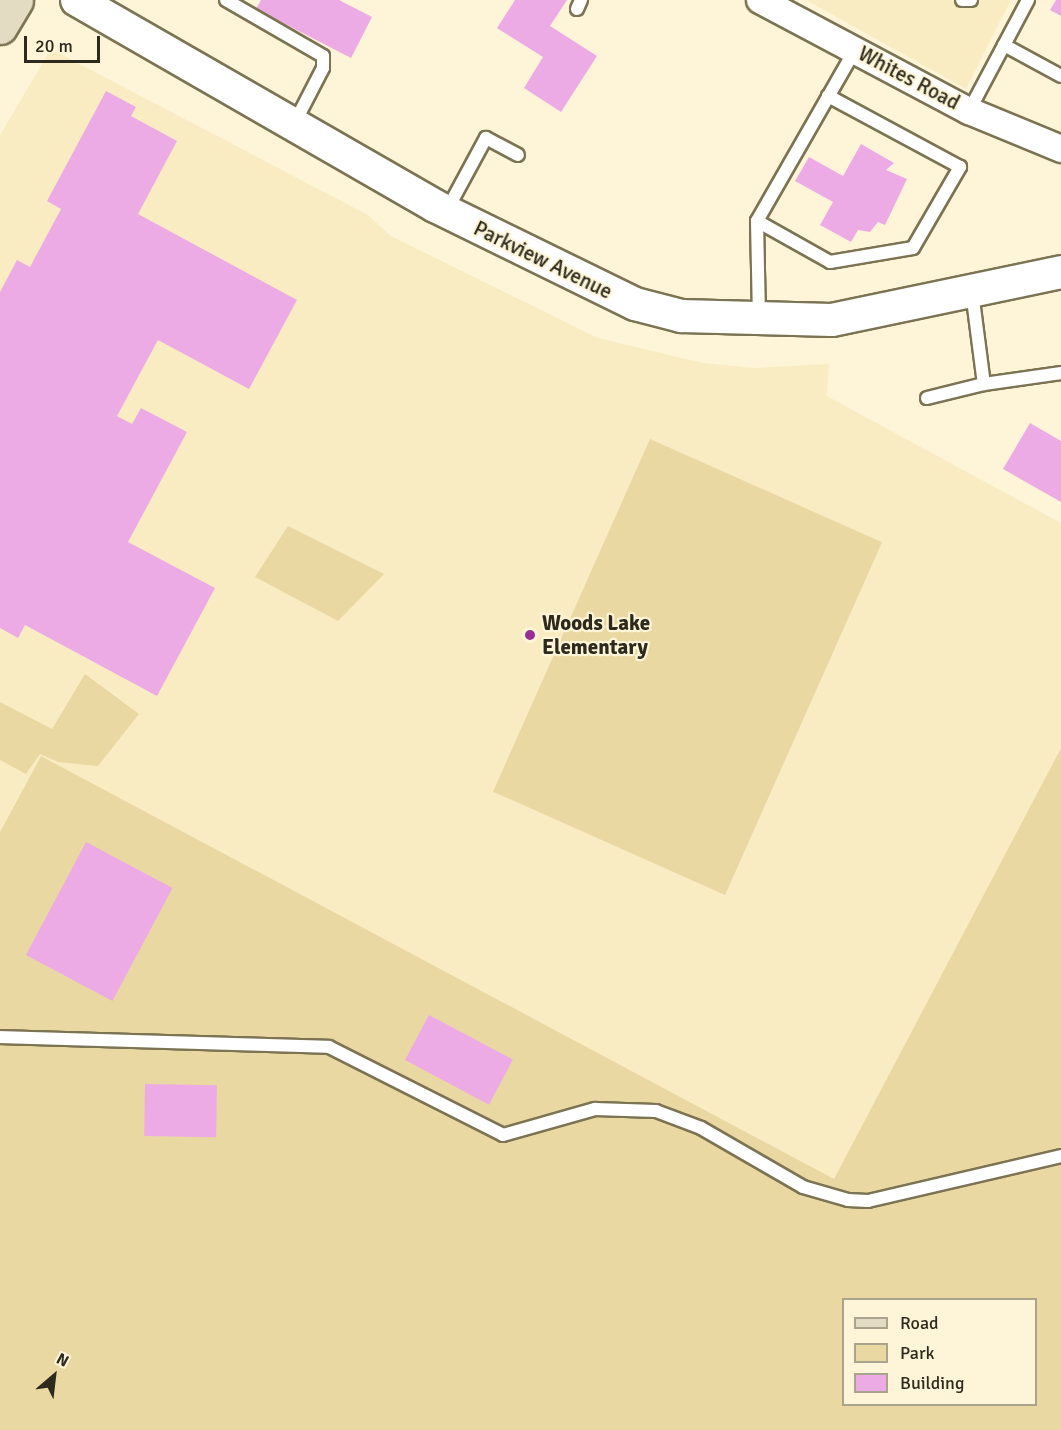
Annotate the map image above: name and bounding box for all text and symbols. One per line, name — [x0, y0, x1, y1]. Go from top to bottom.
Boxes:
scale bar — [27, 24, 104, 62]
text: 20 m — [35, 35, 73, 57]
street label: Whites Road — [854, 41, 964, 115]
street label: Parkview Avenue — [470, 216, 616, 304]
place label: Woods Lake Elementary — [542, 610, 650, 660]
marker: Woods Lake Elementary — [523, 628, 537, 642]
legend — [842, 1298, 1037, 1406]
text: Road — [900, 1312, 939, 1334]
text: Park — [900, 1342, 935, 1364]
north arrow — [24, 1346, 84, 1406]
text: N — [53, 1349, 72, 1372]
text: Building — [900, 1372, 964, 1394]

